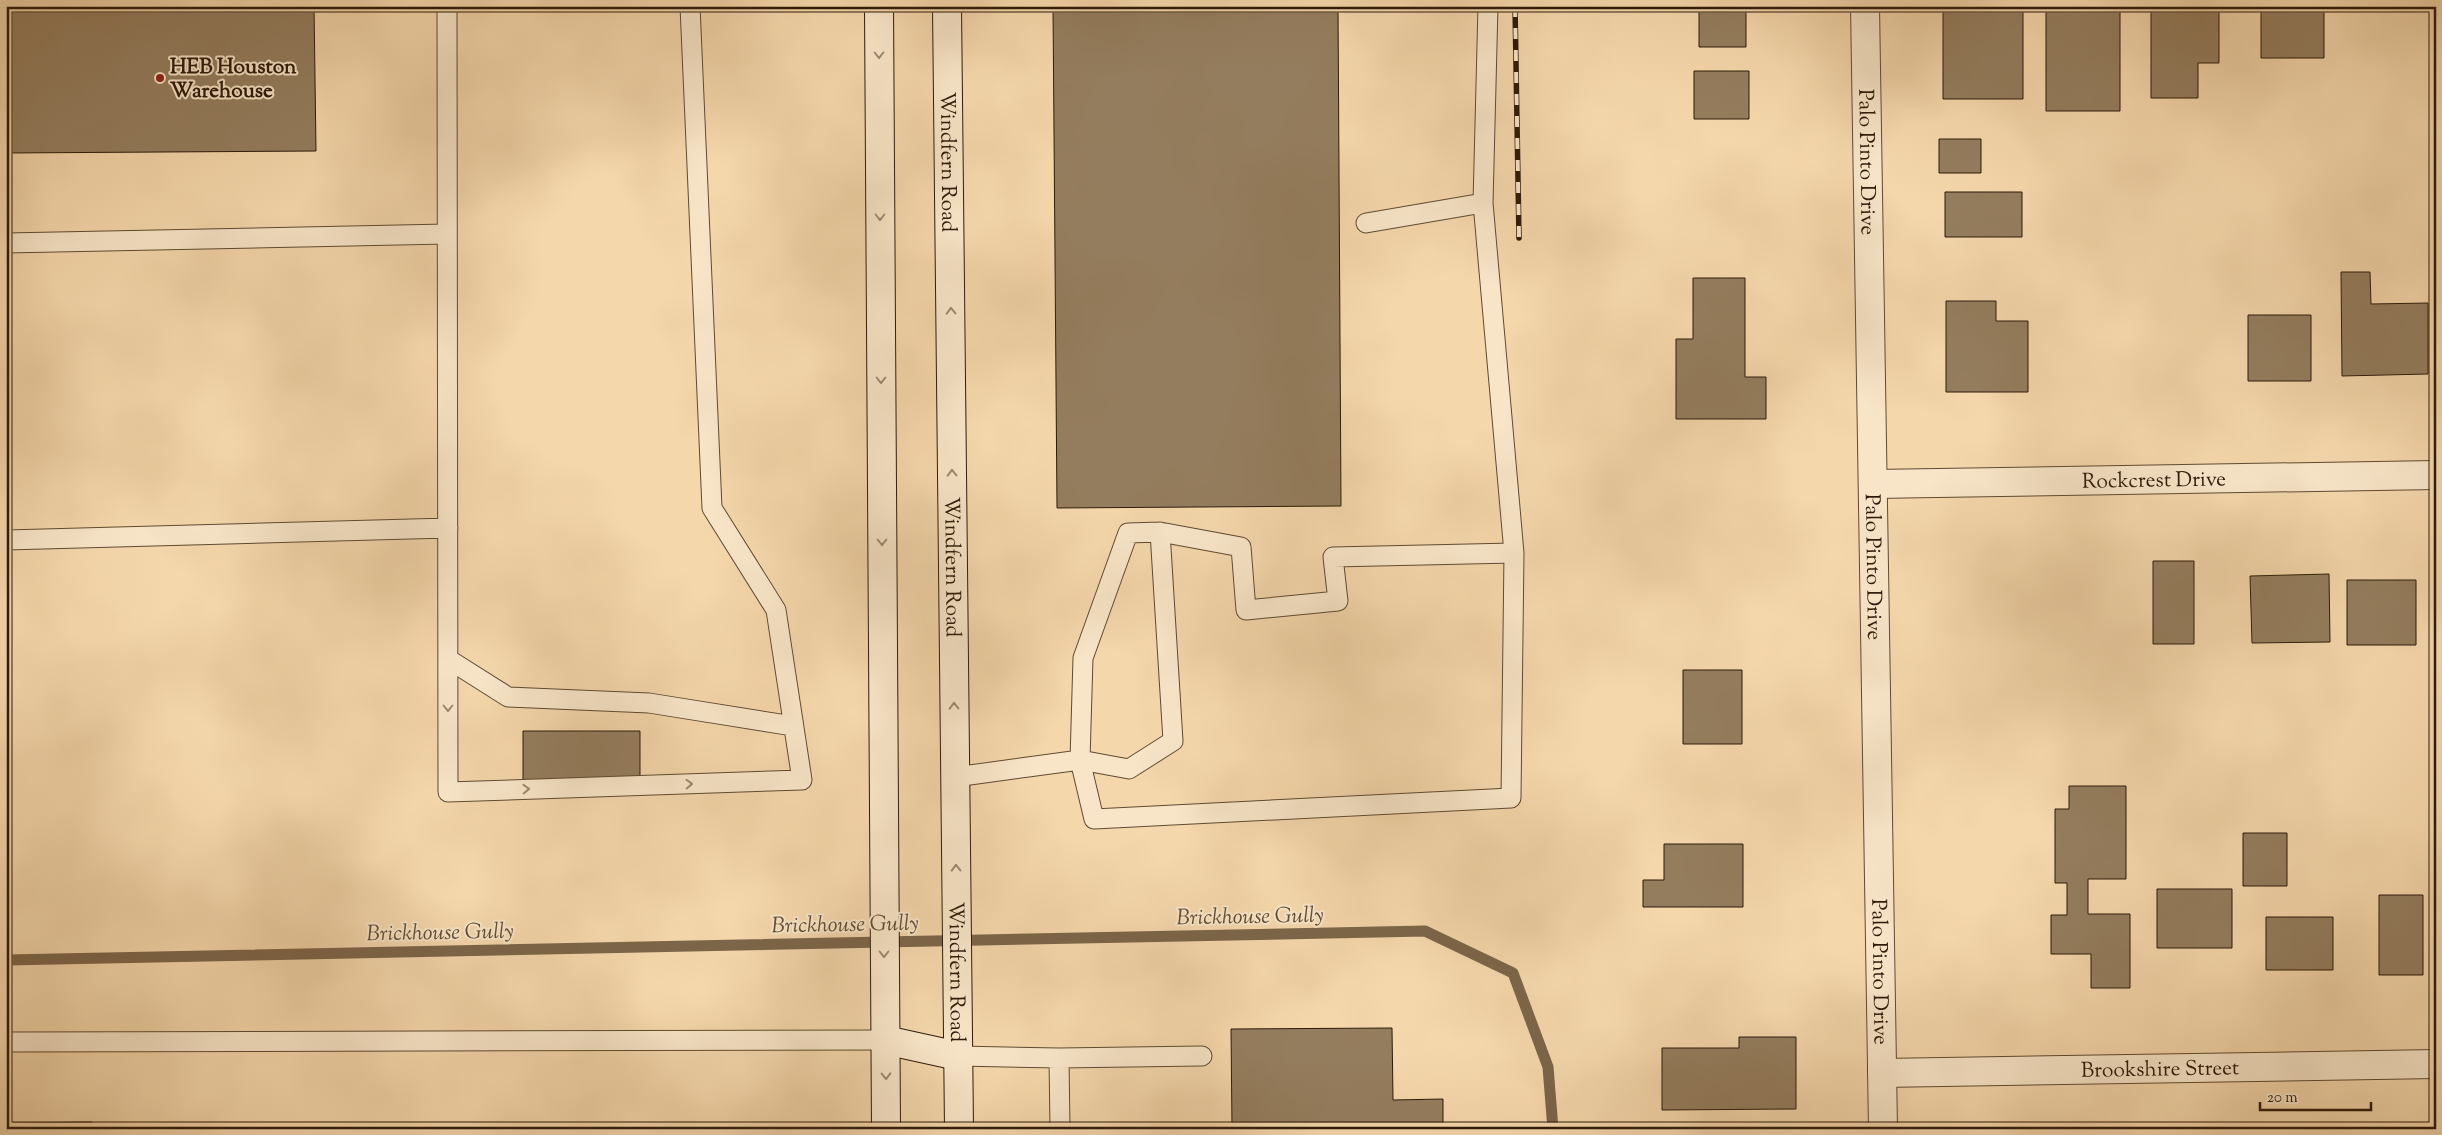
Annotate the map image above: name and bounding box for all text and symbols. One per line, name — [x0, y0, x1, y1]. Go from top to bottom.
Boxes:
one-way arrow — [874, 52, 884, 59]
place label: HEB Houston Warehouse — [170, 53, 297, 107]
marker: HEB Houston Warehouse — [154, 72, 166, 84]
street label: Palo Pinto Drive — [1849, 89, 1882, 235]
street label: Windfern Road — [931, 91, 962, 233]
one-way arrow — [875, 214, 885, 222]
one-way arrow — [945, 306, 956, 314]
one-way arrow — [876, 376, 886, 384]
street label: Rockcrest Drive — [2082, 465, 2226, 498]
one-way arrow — [947, 469, 957, 476]
street label: Palo Pinto Drive — [1856, 494, 1888, 640]
street label: Windfern Road — [935, 496, 967, 638]
one-way arrow — [877, 539, 887, 547]
one-way arrow — [949, 701, 959, 709]
one-way arrow — [443, 704, 453, 712]
one-way arrow — [685, 779, 693, 789]
one-way arrow — [522, 784, 530, 795]
one-way arrow — [951, 864, 961, 872]
street label: Palo Pinto Drive — [1862, 899, 1895, 1045]
street label: Windfern Road — [940, 901, 971, 1043]
water label: Brickhouse Gully — [1176, 901, 1324, 935]
water label: Brickhouse Gully — [771, 909, 919, 943]
water label: Brickhouse Gully — [366, 917, 514, 951]
one-way arrow — [879, 950, 889, 958]
street label: Brookshire Street — [2081, 1054, 2239, 1087]
one-way arrow — [880, 1072, 891, 1080]
scale bar — [2260, 1080, 2371, 1112]
text: 20 m — [2267, 1088, 2298, 1109]

